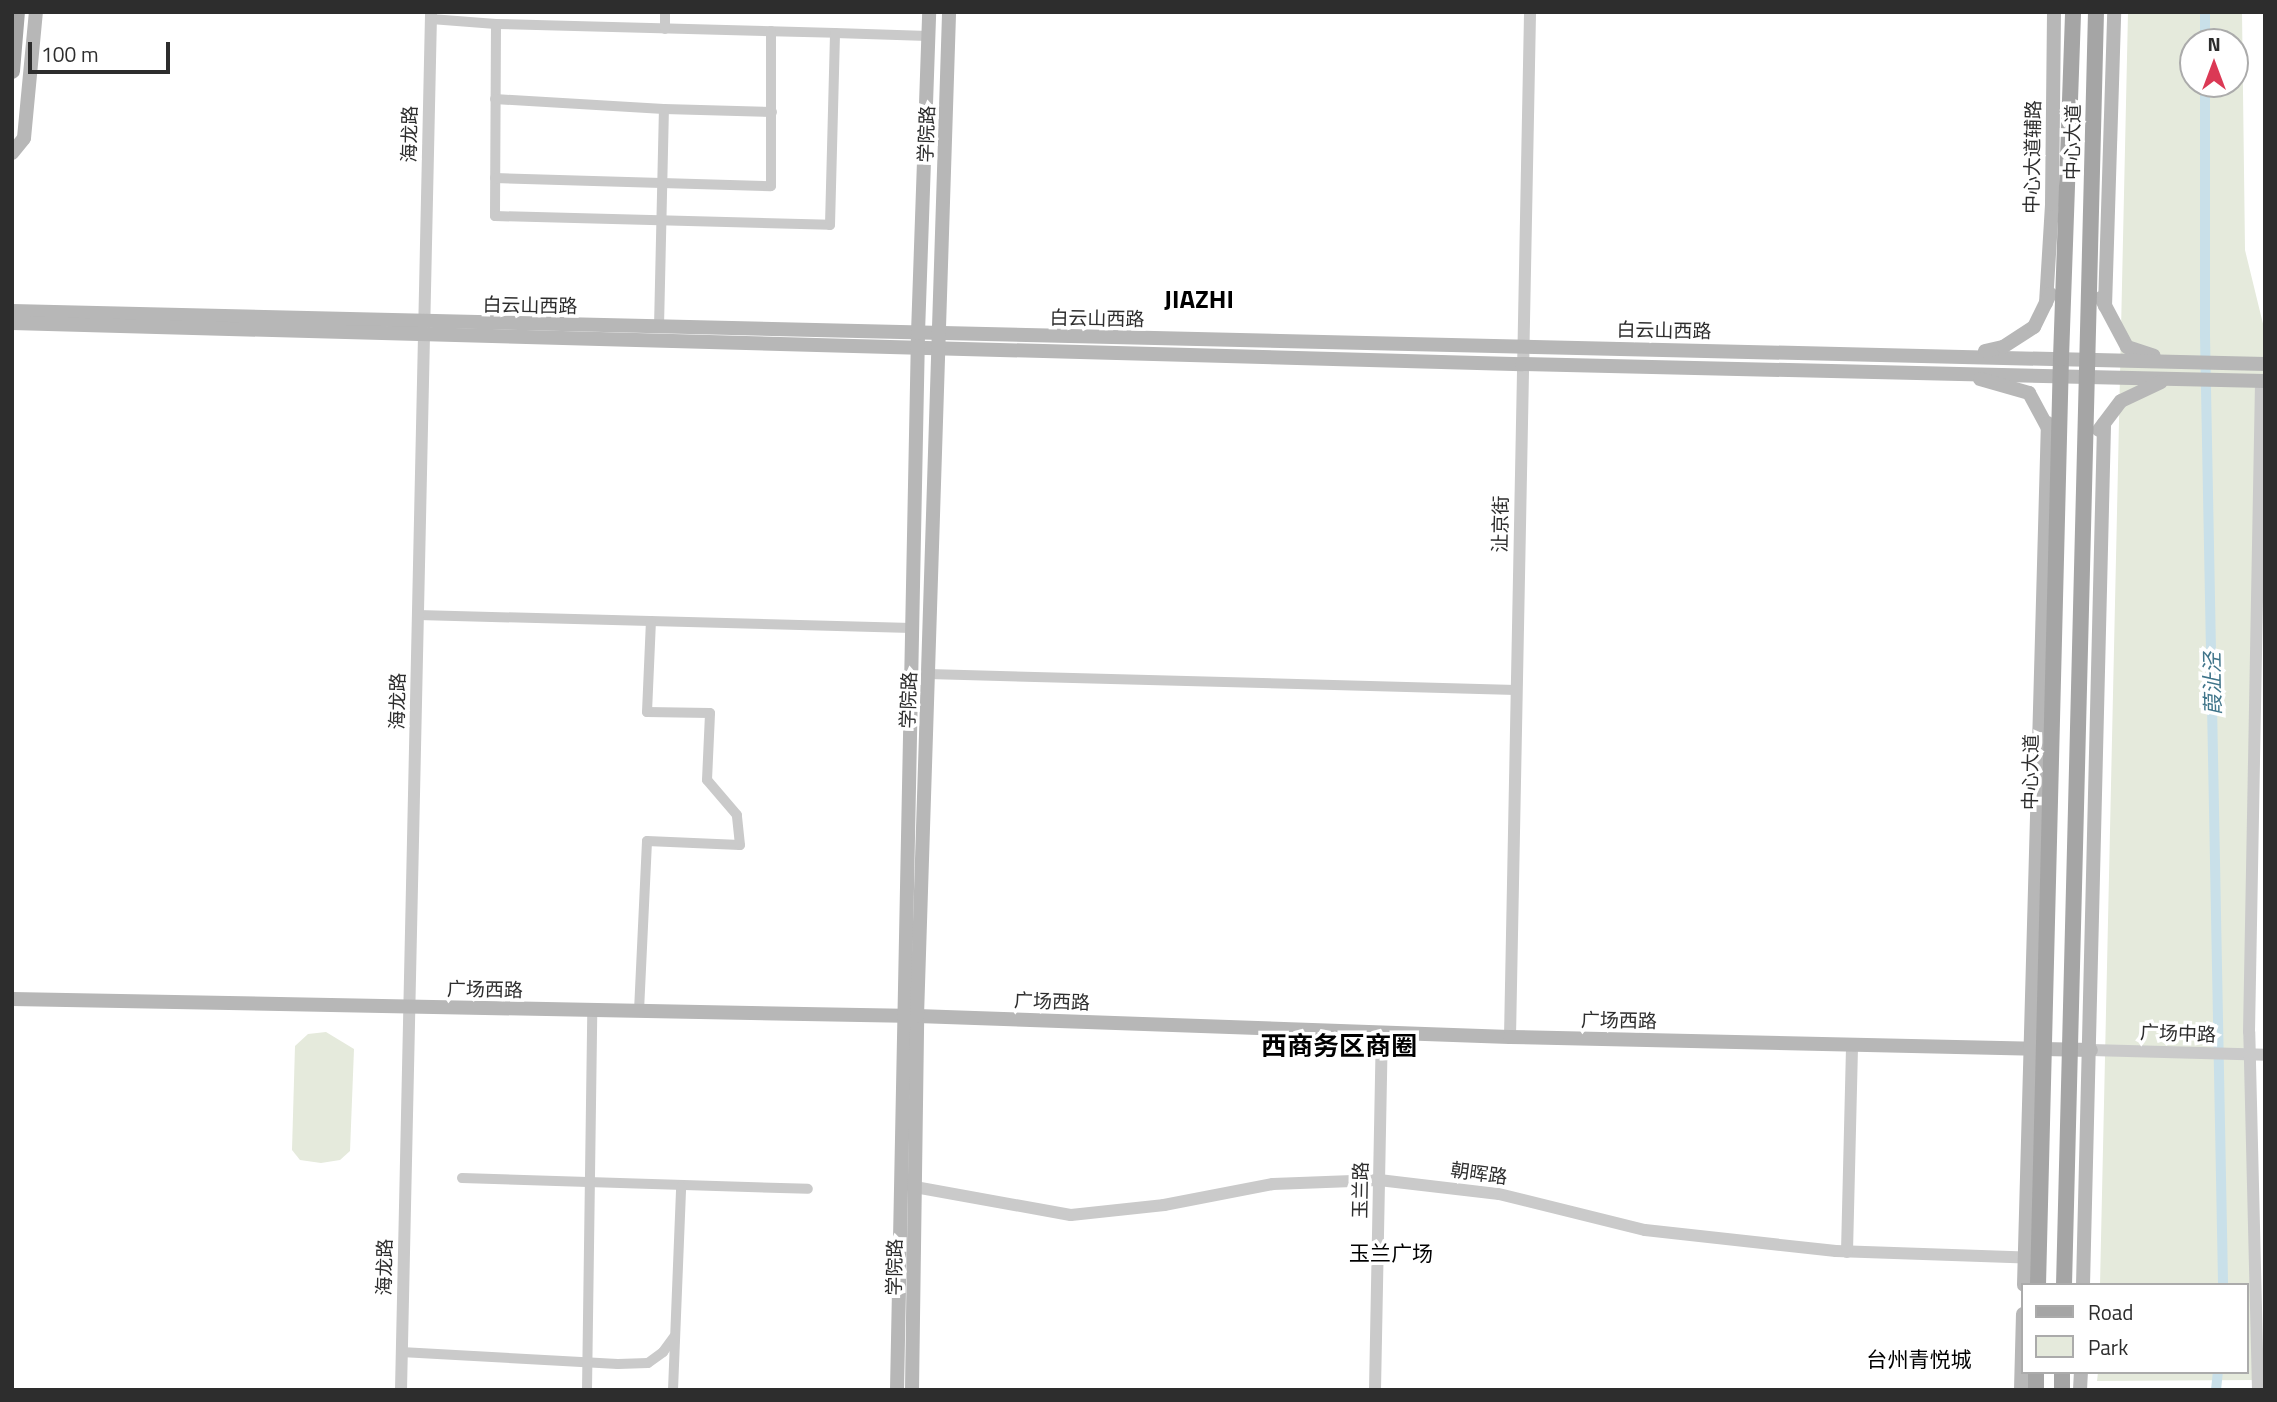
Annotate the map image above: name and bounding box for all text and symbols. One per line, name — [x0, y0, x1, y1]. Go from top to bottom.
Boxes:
scale bar — [32, 28, 173, 72]
north arrow — [2179, 28, 2249, 98]
text: N — [2207, 29, 2221, 58]
text: 100 m — [41, 38, 98, 70]
street label: 中心大道辅路 — [2020, 100, 2044, 214]
street label: 中心大道 — [2060, 104, 2084, 180]
street label: 海龙路 — [397, 105, 421, 163]
street label: 学院路 — [914, 105, 938, 163]
district label: JIAZHI — [1159, 283, 1239, 315]
street label: 白云山西路 — [482, 293, 578, 317]
street label: 白云山西路 — [1049, 306, 1145, 330]
street label: 白云山西路 — [1616, 318, 1712, 342]
street label: 沚京街 — [1488, 495, 1512, 553]
water label: 葭沚泾 — [2199, 652, 2225, 716]
street label: 学院路 — [896, 671, 920, 729]
street label: 海龙路 — [385, 672, 409, 730]
street label: 中心大道 — [2018, 734, 2042, 810]
street label: 广场西路 — [447, 977, 523, 1001]
street label: 广场西路 — [1014, 988, 1090, 1014]
street label: 广场西路 — [1581, 1008, 1657, 1032]
street label: 广场中路 — [2140, 1020, 2216, 1046]
district label: 西商务区商圈 — [1261, 1030, 1417, 1062]
street label: 朝晖路 — [1449, 1158, 1509, 1188]
street label: 玉兰路 — [1348, 1161, 1372, 1219]
street label: 海龙路 — [372, 1238, 396, 1296]
street label: 学院路 — [882, 1238, 906, 1296]
district label: 玉兰广场 — [1349, 1240, 1433, 1266]
legend — [2022, 1283, 2249, 1374]
text: Road — [2088, 1296, 2133, 1328]
text: Park — [2088, 1331, 2128, 1363]
district label: 台州青悦城 — [1867, 1346, 1971, 1372]

